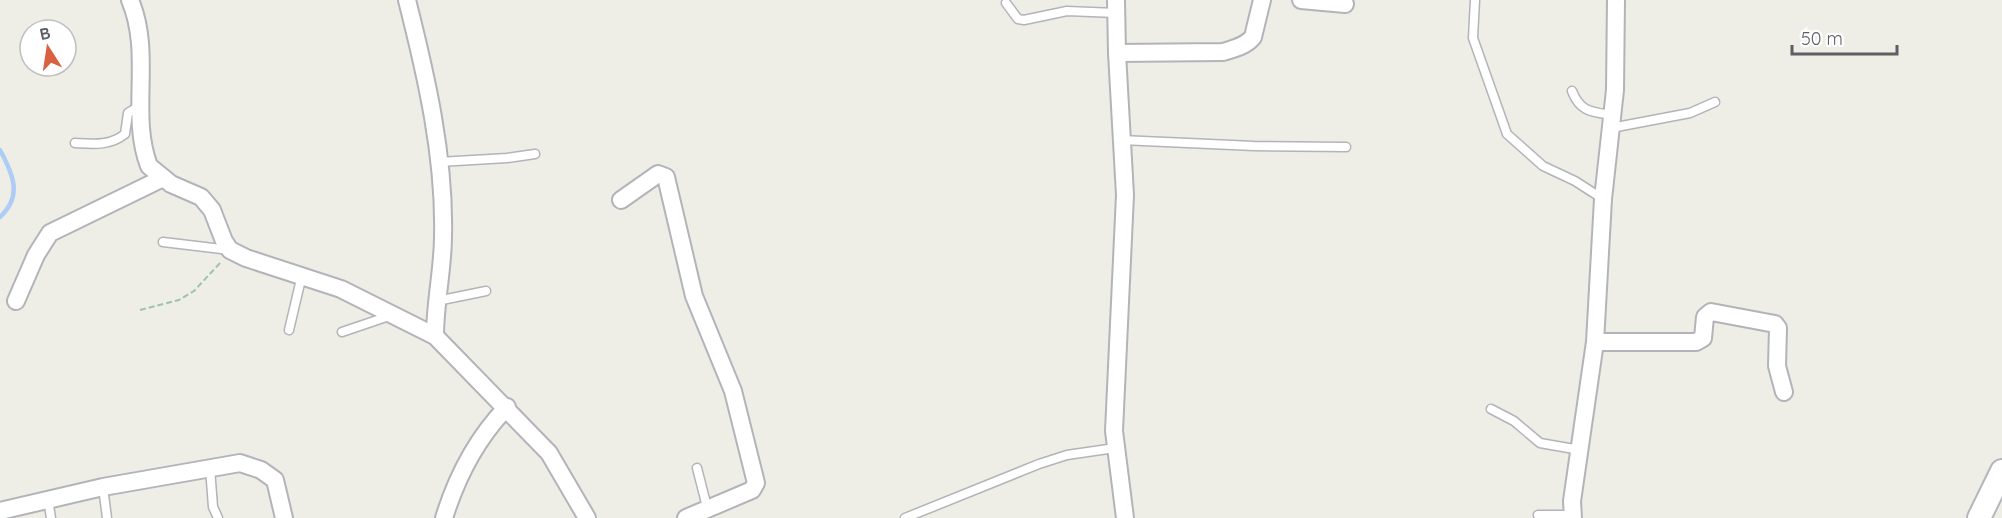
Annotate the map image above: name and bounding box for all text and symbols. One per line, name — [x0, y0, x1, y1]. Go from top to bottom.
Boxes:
north arrow — [18, 18, 78, 78]
scale bar — [1792, 18, 1897, 56]
text: B — [38, 22, 52, 44]
text: 50 m — [1801, 27, 1843, 50]

